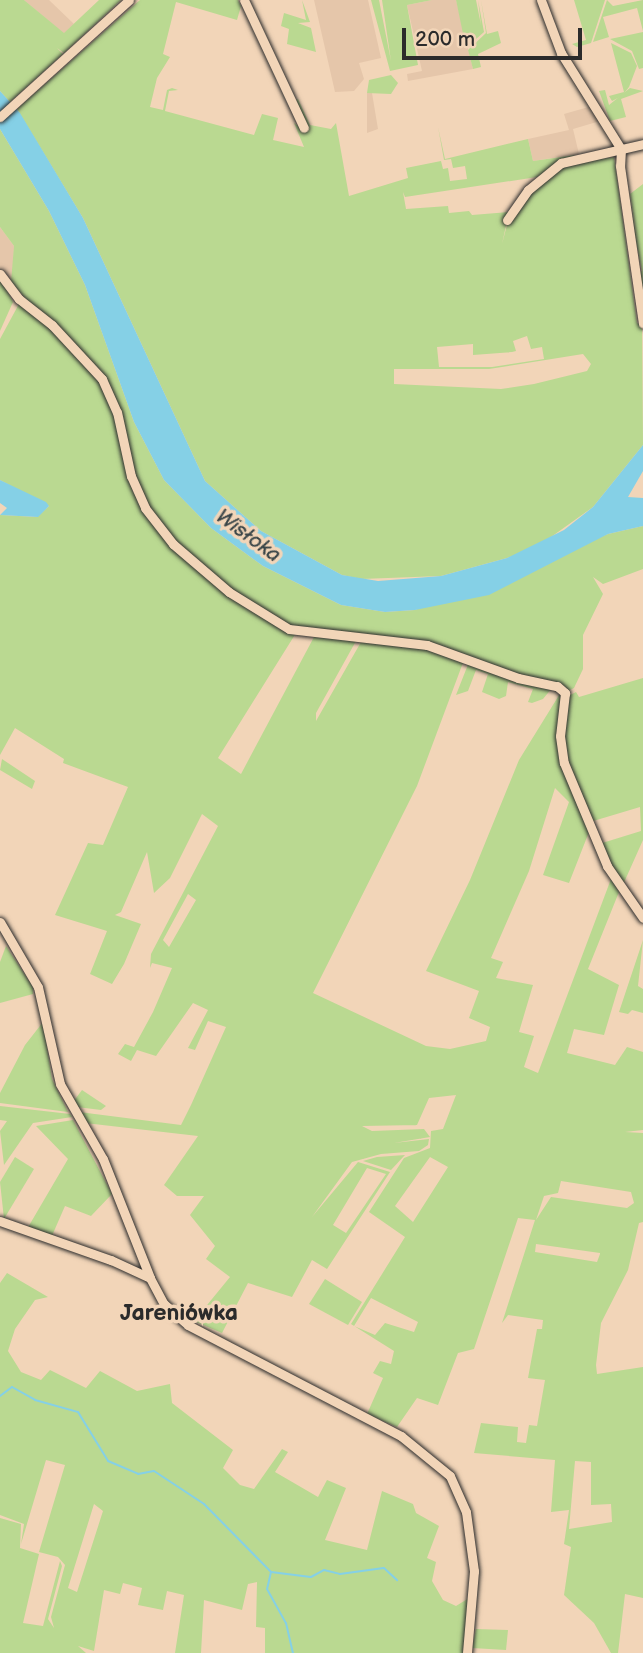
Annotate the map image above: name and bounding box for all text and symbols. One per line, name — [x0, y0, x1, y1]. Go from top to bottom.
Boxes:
scale bar — [405, 14, 585, 58]
text: 200 m — [415, 27, 475, 52]
water label: Wisłoka — [210, 504, 286, 568]
district label: Jareniówka — [120, 1299, 238, 1327]

